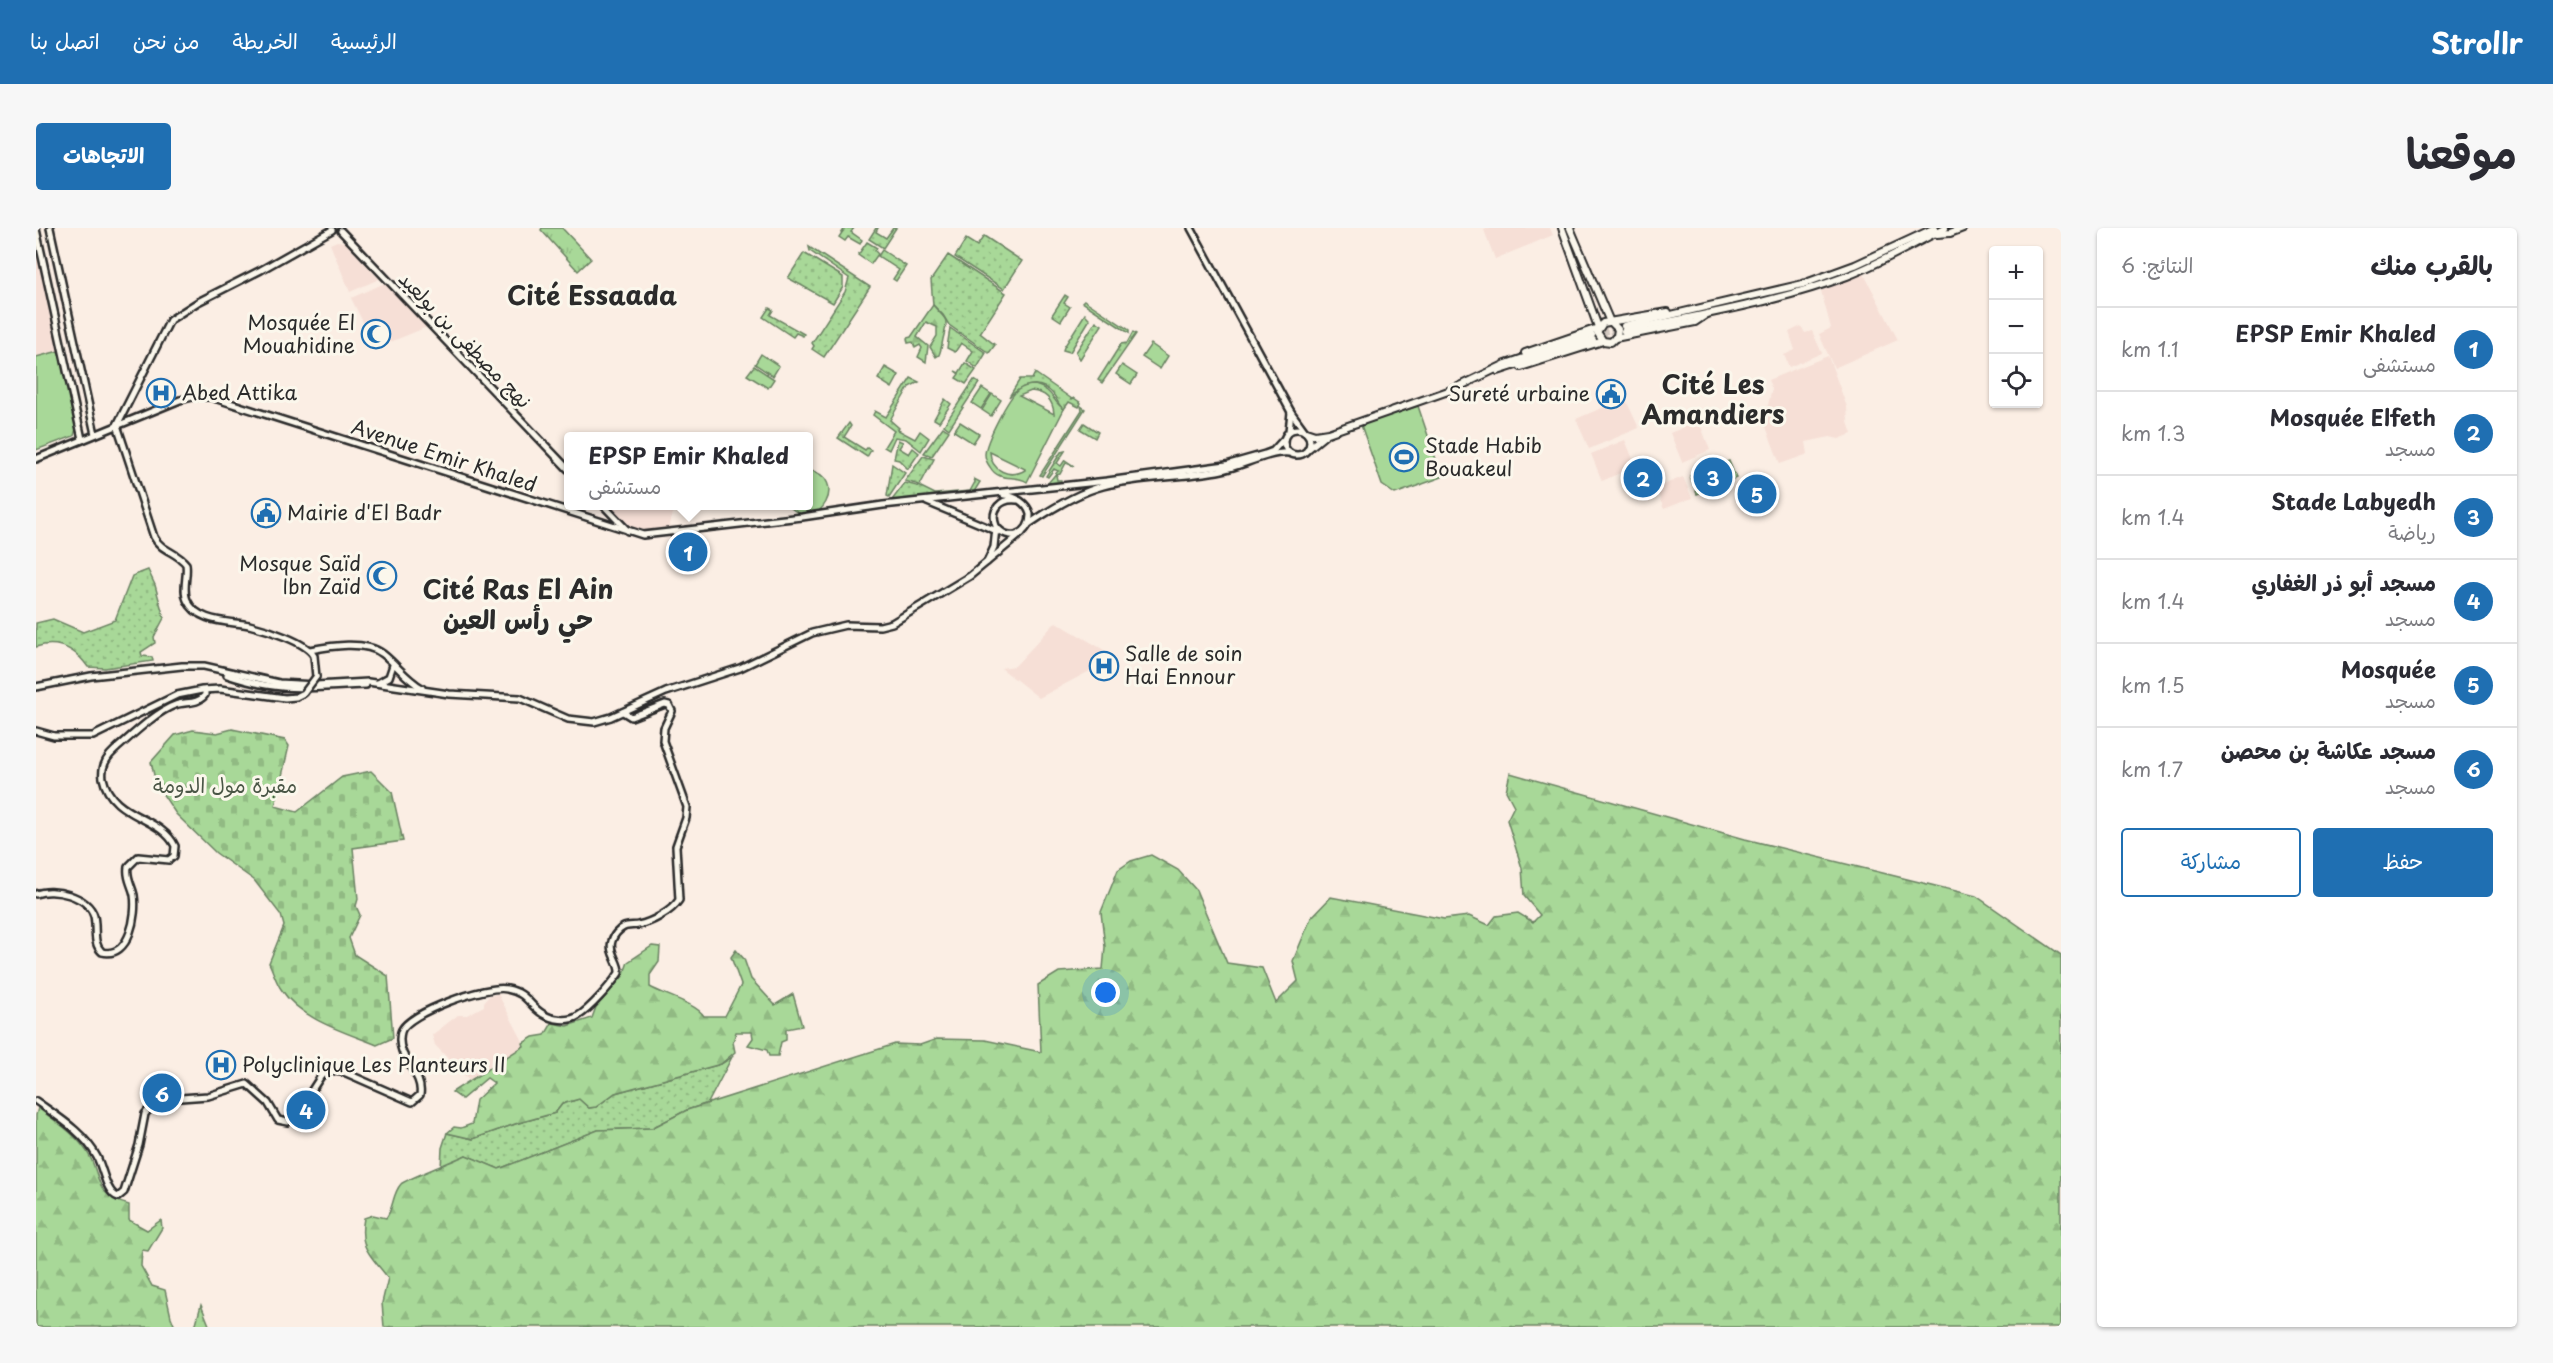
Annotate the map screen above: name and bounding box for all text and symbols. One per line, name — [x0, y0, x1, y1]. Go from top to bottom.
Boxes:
text: Strollr — [2431, 21, 2523, 64]
text: اتصل بنا — [30, 24, 100, 56]
text: من نحن — [133, 24, 199, 56]
text: الخريطة — [232, 24, 298, 56]
text: الرئيسية — [331, 24, 397, 56]
text: موقعنا — [2406, 120, 2517, 183]
button: الاتجاهات — [36, 123, 171, 190]
text: بالقرب منك — [2371, 245, 2493, 284]
map controls — [1989, 246, 2043, 408]
button: + — [1989, 246, 2043, 300]
text: النتائج: 6 — [2121, 250, 2193, 280]
street label: نهج مصطفى بن بولعيد — [392, 264, 539, 415]
district label: Cité Essaada — [507, 275, 677, 314]
button: − — [1989, 300, 2043, 354]
place label: Mosquée El Mouahidine — [243, 307, 355, 360]
text: EPSP Emir Khaled — [2235, 316, 2436, 349]
mosque icon: Mosquée El Mouahidine — [360, 318, 392, 350]
text: 1.1 km — [2121, 334, 2179, 364]
text: 1 — [2469, 334, 2478, 364]
text: مستشفى — [2363, 349, 2436, 379]
button: locate — [1989, 354, 2043, 408]
district label: Cité Les Amandiers — [1642, 364, 1784, 433]
hospital icon: Abed Attika — [145, 377, 177, 409]
place label: Abed Attika — [182, 377, 298, 407]
place label: Sureté urbaine — [1449, 378, 1590, 408]
public building icon: Sureté urbaine — [1595, 378, 1627, 410]
text: Mosquée Elfeth — [2270, 400, 2436, 433]
street label: Avenue Emir Khaled — [348, 411, 541, 499]
text: 1.3 km — [2121, 418, 2185, 448]
text: 2 — [2466, 418, 2481, 448]
place label: Stade Habib Bouakeul — [1425, 430, 1542, 483]
popup — [564, 432, 813, 510]
text: مسجد — [2385, 433, 2436, 463]
text: EPSP Emir Khaled — [588, 438, 789, 471]
sports icon: Stade Habib Bouakeul — [1388, 441, 1420, 473]
pin: 3 — [1694, 454, 1732, 500]
pin: 2 — [1624, 456, 1662, 500]
text: مستشفى — [588, 471, 661, 501]
pin: 5 — [1738, 472, 1776, 516]
text: Stade Labyedh — [2271, 484, 2436, 517]
public building icon: Mairie d'El Badr — [250, 497, 282, 529]
place label: Mairie d'El Badr — [287, 497, 442, 527]
text: 1.4 km — [2121, 502, 2185, 532]
text: 3 — [2467, 502, 2480, 532]
text: رياضة — [2388, 517, 2436, 547]
pin: 1 — [668, 530, 708, 574]
place label: Mosque Saïd Ibn Zaïd — [239, 548, 361, 601]
mosque icon: Mosque Saïd Ibn Zaïd — [366, 560, 398, 592]
text: مسجد أبو ذر الغفاري — [2251, 565, 2436, 598]
district label: Cité Ras El Ain حي رأس العين — [422, 569, 614, 644]
text: 1.4 km — [2121, 586, 2185, 616]
text: 4 — [2467, 586, 2480, 616]
text: مسجد — [2385, 603, 2436, 633]
place label: Salle de soin Hai Ennour — [1125, 638, 1243, 691]
hospital icon: Salle de soin Hai Ennour — [1088, 650, 1120, 682]
text: Mosquée — [2341, 652, 2436, 685]
text: 1.5 km — [2121, 670, 2185, 700]
text: 5 — [2467, 670, 2480, 700]
text: مسجد — [2385, 685, 2436, 715]
text: مسجد عكاشة بن محصن — [2221, 733, 2436, 766]
text: 1.7 km — [2121, 754, 2183, 784]
text: 6 — [2466, 754, 2481, 784]
park label: مقبرة مول الدومة — [153, 770, 297, 800]
text: مسجد — [2385, 771, 2436, 801]
button: مشاركة — [2121, 828, 2301, 897]
button: حفظ — [2313, 828, 2493, 897]
your location — [1091, 978, 1120, 1007]
hospital icon: Polyclinique Les Planteurs II — [205, 1049, 237, 1081]
place label: Polyclinique Les Planteurs II — [242, 1049, 506, 1079]
pin: 6 — [142, 1070, 182, 1116]
pin: 4 — [286, 1088, 326, 1132]

